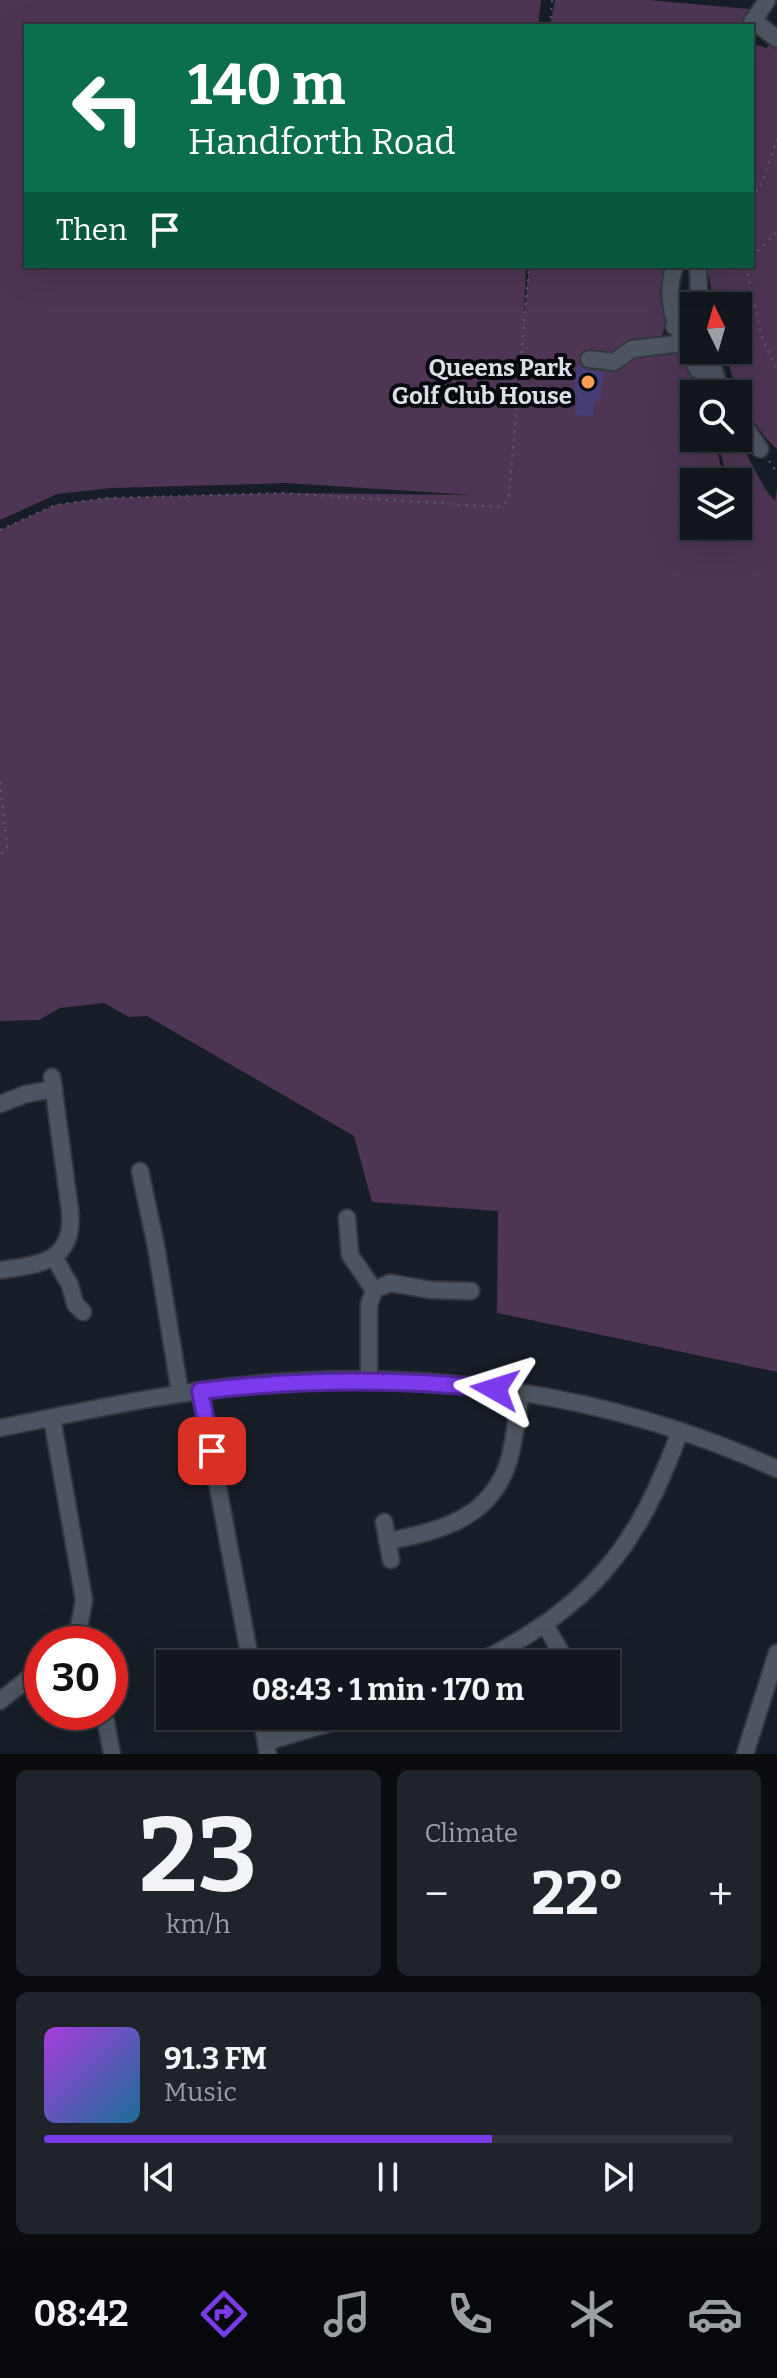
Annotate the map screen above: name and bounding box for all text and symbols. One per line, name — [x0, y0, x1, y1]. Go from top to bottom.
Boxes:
text: 140 m — [188, 52, 345, 119]
icon: left — [56, 56, 160, 160]
text: Handforth Road — [188, 120, 456, 164]
icon: arrive — [143, 208, 187, 252]
text: Then — [56, 212, 127, 248]
north arrow — [680, 292, 752, 364]
map controls — [680, 292, 752, 540]
place label: Queens Park Golf Club House — [392, 354, 573, 410]
marker: Queens Park Golf Club House — [579, 373, 597, 391]
button: search — [680, 380, 752, 452]
button: layers — [680, 468, 752, 540]
position arrow — [453, 1347, 537, 1431]
pin — [178, 1417, 246, 1485]
icon: arrive — [190, 1429, 234, 1473]
speed limit sign: 30 — [24, 1626, 128, 1730]
text: 08:43 · 1 min · 170 m — [252, 1672, 524, 1708]
text: 23 — [139, 1794, 257, 1919]
text: Climate — [425, 1818, 518, 1849]
text: 22° — [531, 1858, 625, 1930]
text: − — [425, 1868, 449, 1921]
text: + — [708, 1868, 733, 1921]
text: km/h — [166, 1909, 230, 1940]
text: 91.3 FM — [164, 2041, 267, 2077]
text: Music — [164, 2077, 237, 2108]
icon: previous — [137, 2155, 181, 2199]
icon: pause — [366, 2155, 410, 2199]
icon: next — [596, 2155, 640, 2199]
icon: directions — [196, 2286, 252, 2342]
icon: music — [319, 2286, 375, 2342]
icon: phone — [442, 2286, 498, 2342]
icon: climate — [564, 2286, 620, 2342]
icon: car — [687, 2286, 743, 2342]
text: 08:42 — [33, 2292, 129, 2336]

